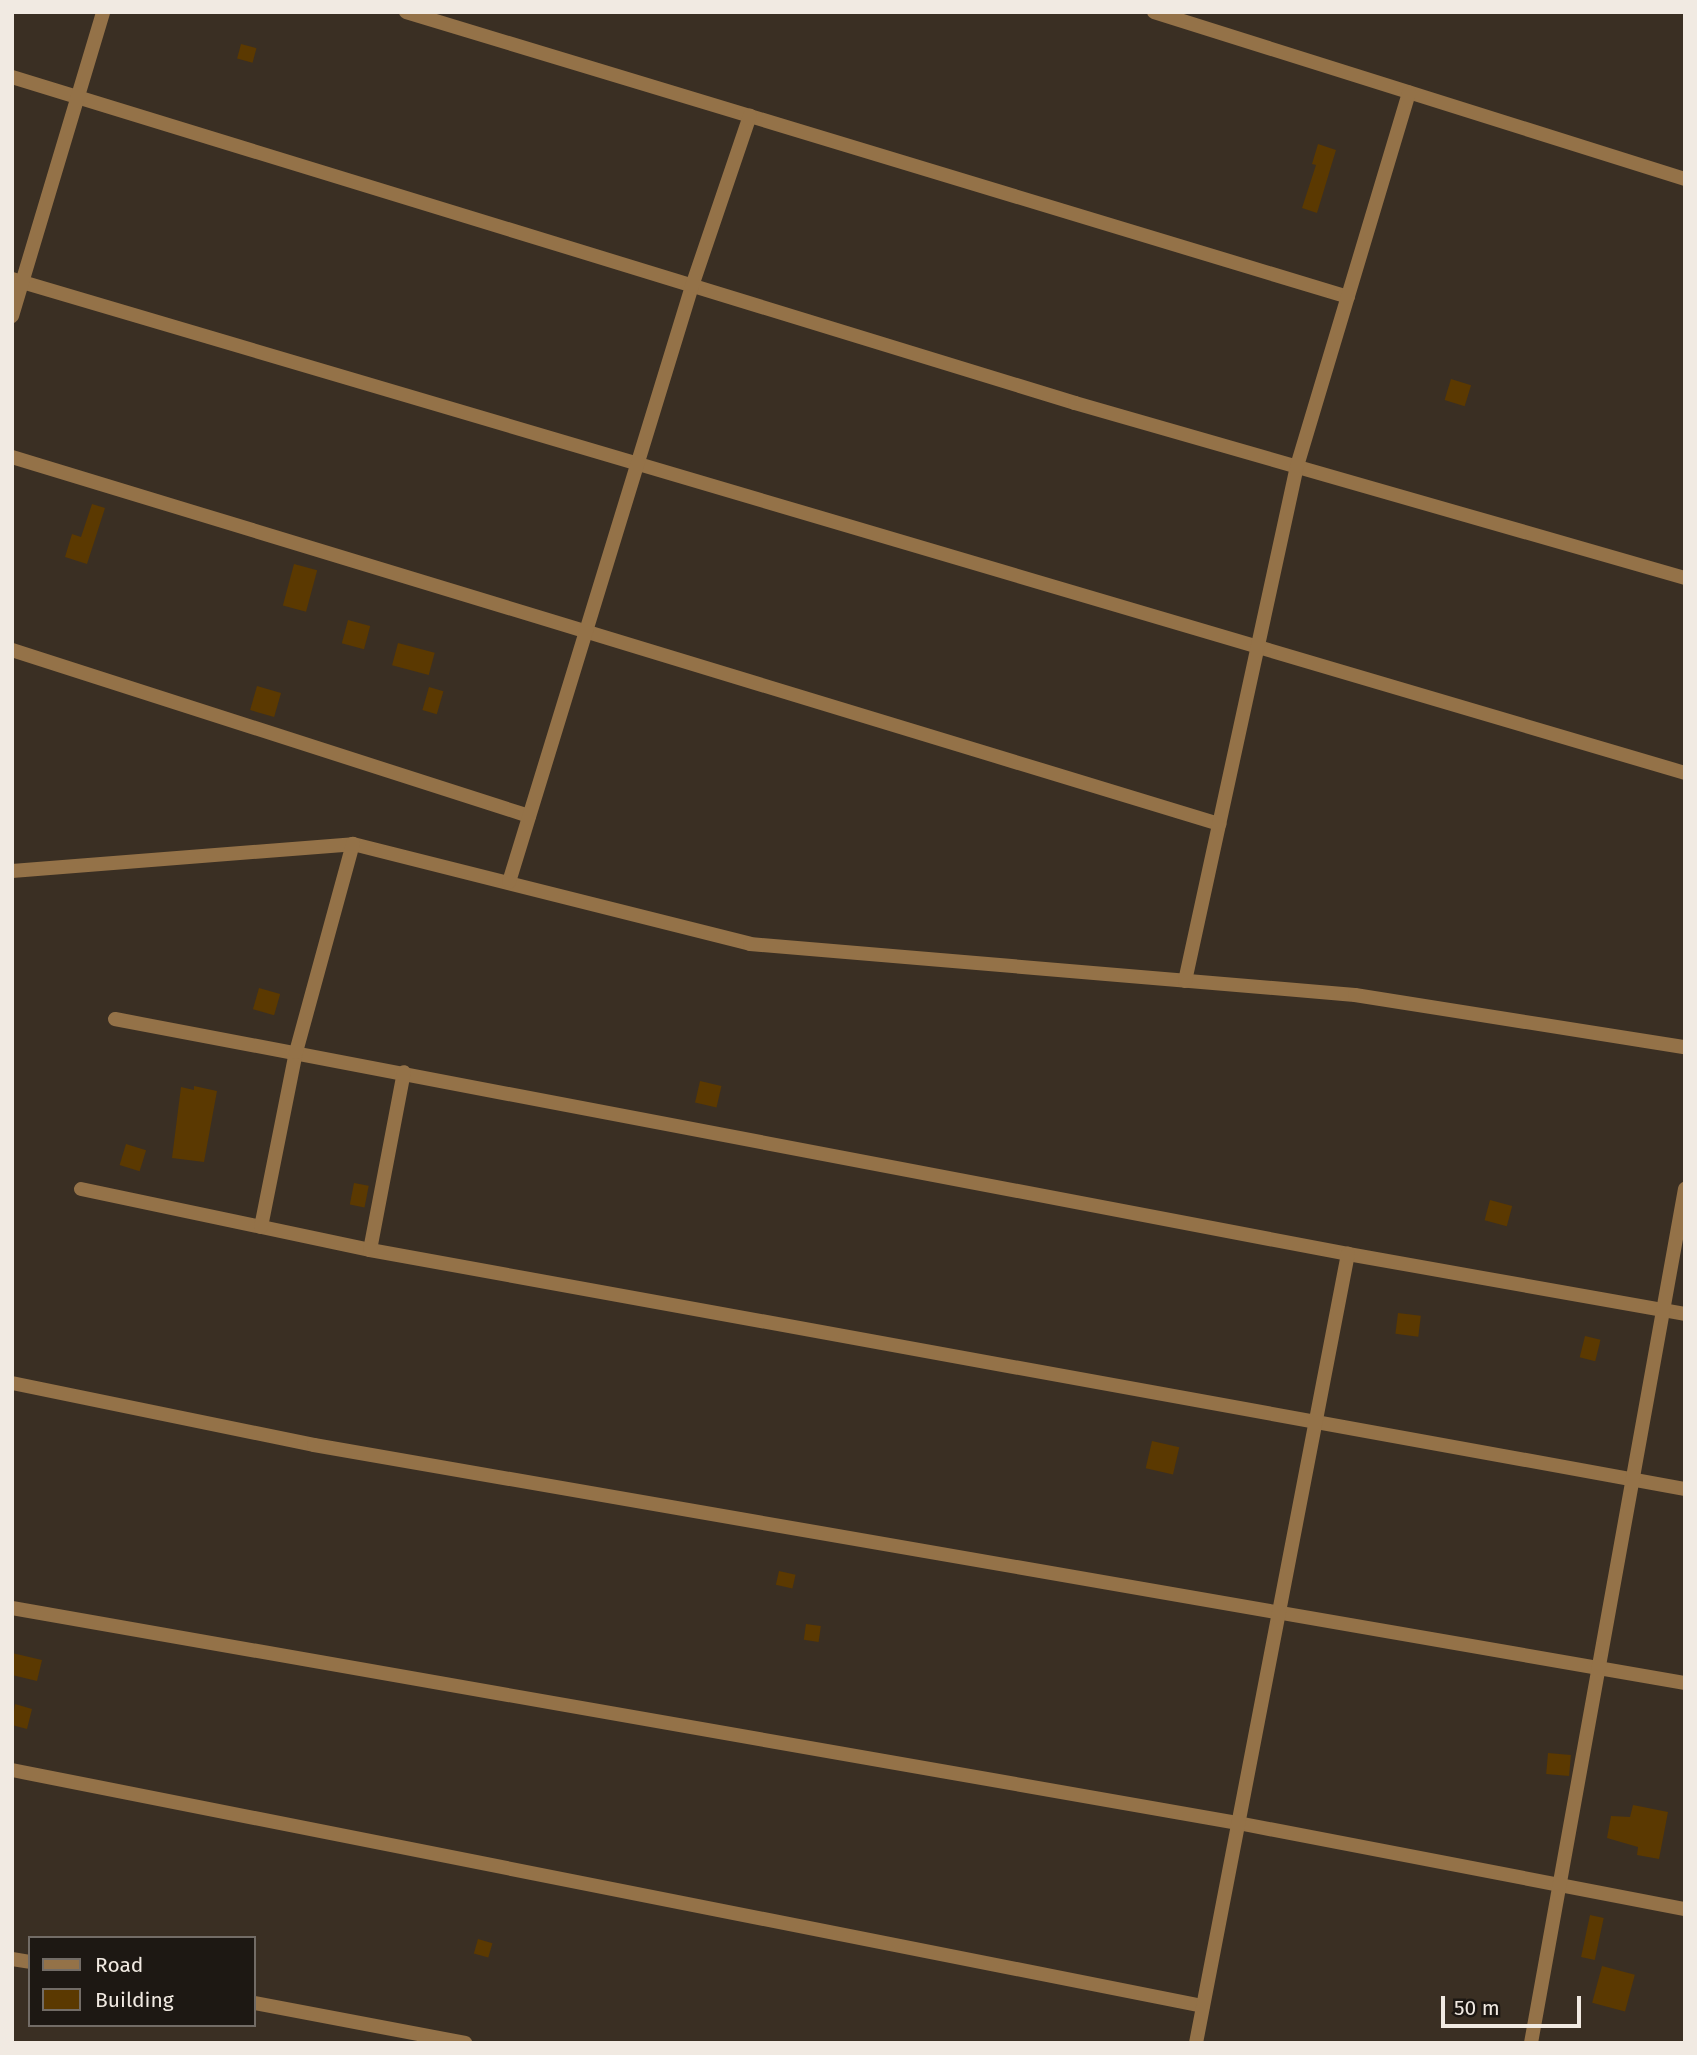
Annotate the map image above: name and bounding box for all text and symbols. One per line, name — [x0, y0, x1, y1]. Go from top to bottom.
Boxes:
legend — [28, 1936, 256, 2027]
text: Road — [95, 1952, 143, 1978]
scale bar — [1445, 1982, 1585, 2026]
text: Building — [95, 1987, 174, 2013]
text: 50 m — [1454, 1995, 1500, 2021]

